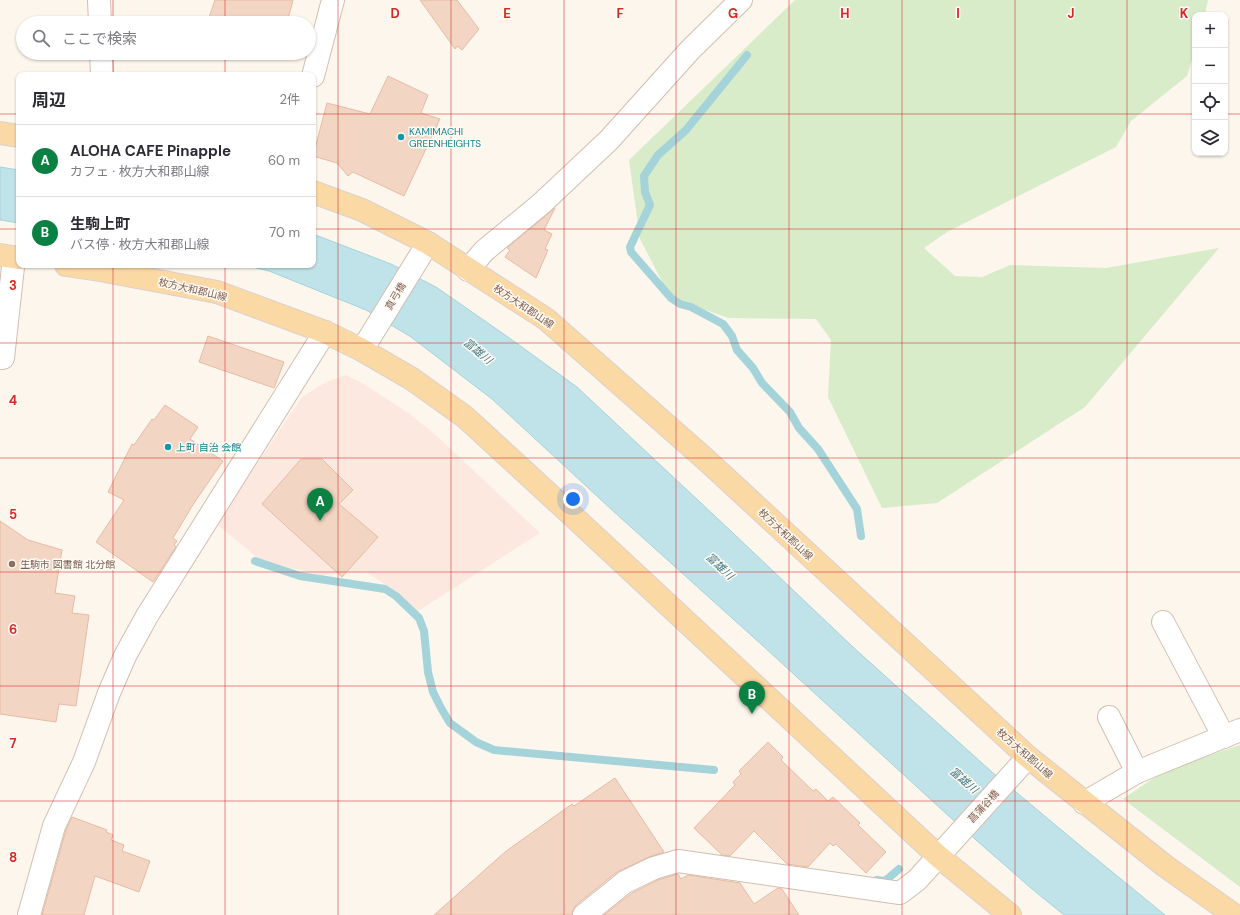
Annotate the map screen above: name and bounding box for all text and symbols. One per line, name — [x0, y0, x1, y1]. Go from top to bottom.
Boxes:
text: D — [390, 5, 400, 22]
text: E — [503, 5, 511, 22]
text: F — [616, 5, 624, 22]
text: G — [728, 5, 738, 22]
text: H — [840, 5, 850, 22]
text: I — [956, 5, 960, 22]
text: J — [1067, 5, 1075, 22]
text: K — [1180, 5, 1189, 22]
map controls — [1192, 12, 1228, 156]
button: + — [1192, 12, 1228, 48]
search box — [16, 16, 316, 60]
icon: search — [30, 27, 52, 49]
text: ここで検索 — [62, 29, 137, 49]
button: − — [1192, 48, 1228, 84]
button: locate — [1192, 84, 1228, 120]
text: 周辺 — [32, 89, 66, 111]
text: 2件 — [280, 91, 300, 108]
button: layers — [1192, 120, 1228, 156]
place label: KAMIMACHI GREENHEIGHTS — [409, 125, 481, 150]
marker: KAMIMACHI GREENHEIGHTS — [396, 132, 406, 142]
text: ALOHA CAFE Pinapple — [70, 141, 231, 161]
text: A — [40, 152, 50, 169]
text: 60 m — [268, 152, 300, 169]
text: カフェ · 枚方大和郡山線 — [70, 163, 210, 180]
text: 生駒上町 — [70, 214, 130, 234]
text: B — [41, 224, 49, 241]
text: 70 m — [269, 224, 300, 241]
text: バス停 · 枚方大和郡山線 — [70, 236, 210, 253]
street label: 枚方大和郡山線 — [157, 275, 228, 304]
text: 3 — [9, 277, 17, 294]
street label: 真弓橋 — [382, 280, 409, 312]
street label: 枚方大和郡山線 — [491, 281, 556, 331]
water label: 富雄川 — [461, 335, 496, 368]
text: 4 — [9, 392, 17, 409]
place label: 上町 自治 会館 — [176, 441, 241, 454]
marker: 上町 自治 会館 — [163, 442, 173, 452]
pin: A — [307, 488, 333, 521]
your location — [563, 489, 583, 509]
text: 5 — [9, 506, 17, 523]
street label: 枚方大和郡山線 — [756, 506, 816, 563]
water label: 富雄川 — [703, 550, 738, 583]
place label: 生駒市 図書館 北分館 — [20, 558, 115, 571]
marker: 生駒市 図書館 北分館 — [7, 559, 17, 569]
text: 6 — [9, 621, 17, 638]
pin: B — [739, 681, 765, 714]
street label: 枚方大和郡山線 — [994, 726, 1055, 781]
text: 7 — [10, 735, 17, 752]
water label: 富雄川 — [947, 764, 982, 797]
street label: 菖蒲谷橋 — [965, 787, 1002, 826]
text: 8 — [9, 849, 17, 866]

